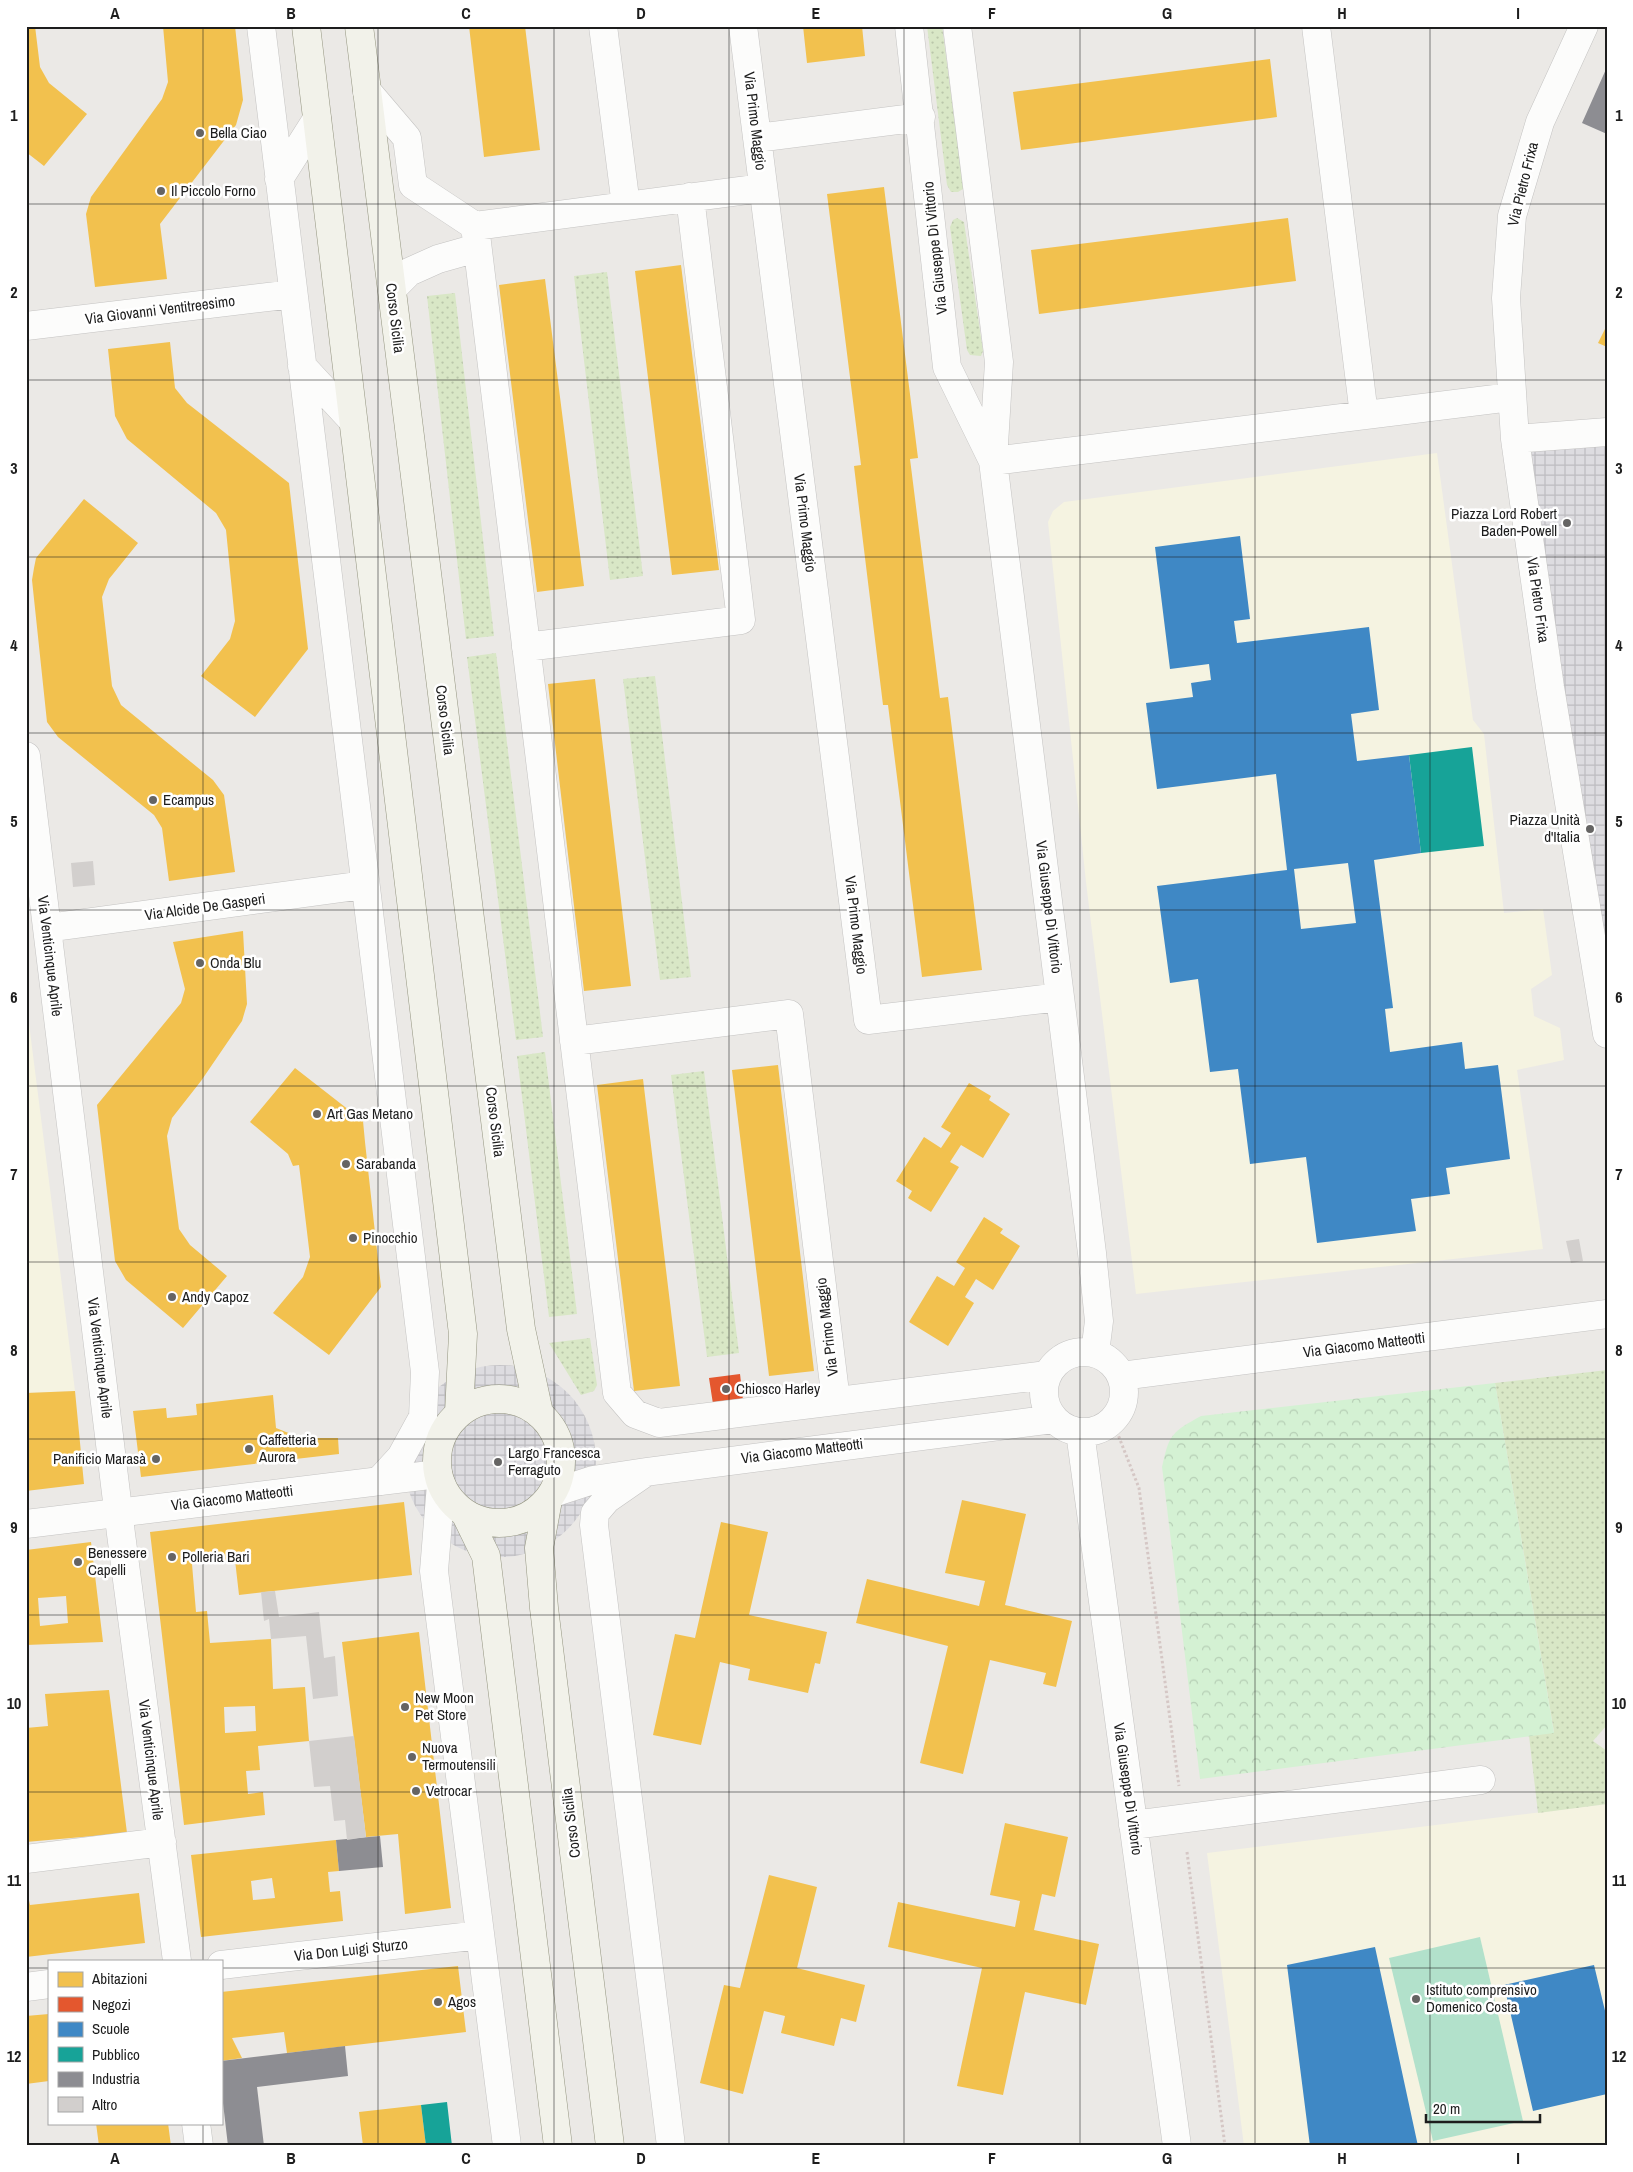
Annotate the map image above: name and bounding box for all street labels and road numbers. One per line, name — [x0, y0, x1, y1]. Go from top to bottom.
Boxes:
street label: Via Primo Maggio — [739, 71, 772, 171]
street label: Via Pietro Frixa — [1502, 139, 1543, 228]
street label: Via Giuseppe Di Vittorio — [917, 180, 952, 316]
street label: Corso Sicilia — [381, 282, 410, 354]
street label: Via Giovanni Ventitreesimo — [84, 290, 236, 329]
street label: Via Primo Maggio — [789, 473, 822, 573]
street label: Via Pietro Frixa — [1522, 556, 1555, 644]
street label: Corso Sicilia — [431, 684, 460, 756]
street label: Via Giuseppe Di Vittorio — [1031, 839, 1068, 975]
street label: Via Primo Maggio — [840, 875, 873, 975]
street label: Via Alcide De Gasperi — [143, 888, 267, 925]
street label: Via Venticinque Aprile — [33, 894, 68, 1018]
street label: Corso Sicilia — [481, 1086, 510, 1158]
street label: Via Primo Maggio — [810, 1277, 843, 1377]
street label: Via Venticinque Aprile — [83, 1296, 118, 1420]
street label: Via Giacomo Matteotti — [1302, 1327, 1426, 1362]
street label: Via Giacomo Matteotti — [740, 1433, 864, 1468]
street label: Via Giacomo Matteotti — [170, 1480, 294, 1515]
street label: Via Venticinque Aprile — [134, 1698, 169, 1822]
street label: Via Giuseppe Di Vittorio — [1109, 1721, 1148, 1857]
street label: Corso Sicilia — [556, 1787, 585, 1859]
street label: Via Don Luigi Sturzo — [293, 1933, 409, 1966]

